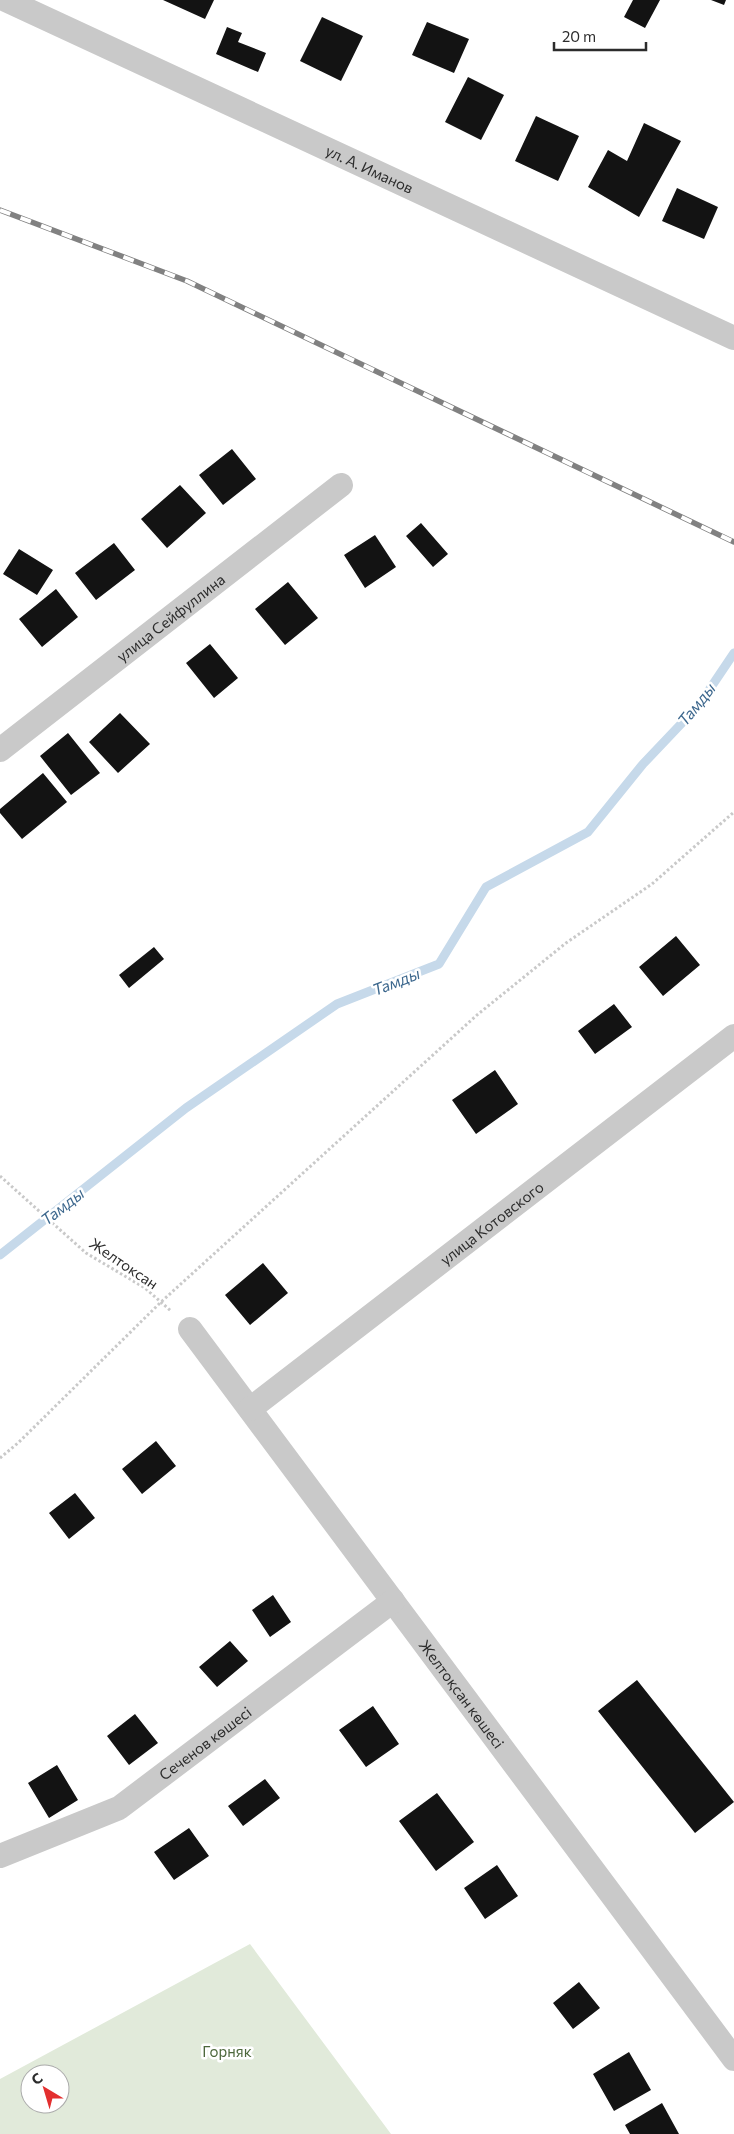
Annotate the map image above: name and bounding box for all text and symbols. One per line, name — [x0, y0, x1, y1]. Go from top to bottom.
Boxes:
scale bar — [554, 20, 646, 52]
text: 20 m — [562, 27, 596, 45]
street label: ул. А. Иманов — [323, 141, 416, 197]
street label: улица Сейфуллина — [113, 570, 228, 665]
water label: Тамды — [673, 678, 719, 729]
water label: Тамды — [369, 963, 423, 999]
street label: улица Котовского — [436, 1177, 547, 1268]
water label: Тамды — [37, 1183, 88, 1229]
street label: Желтоксан — [86, 1233, 162, 1293]
street label: Желтоқсан көшесі — [416, 1636, 508, 1752]
street label: Сеченов көшесі — [155, 1703, 255, 1784]
park label: Горняк — [202, 2042, 252, 2060]
north arrow — [20, 2064, 70, 2114]
text: С — [28, 2069, 46, 2088]

